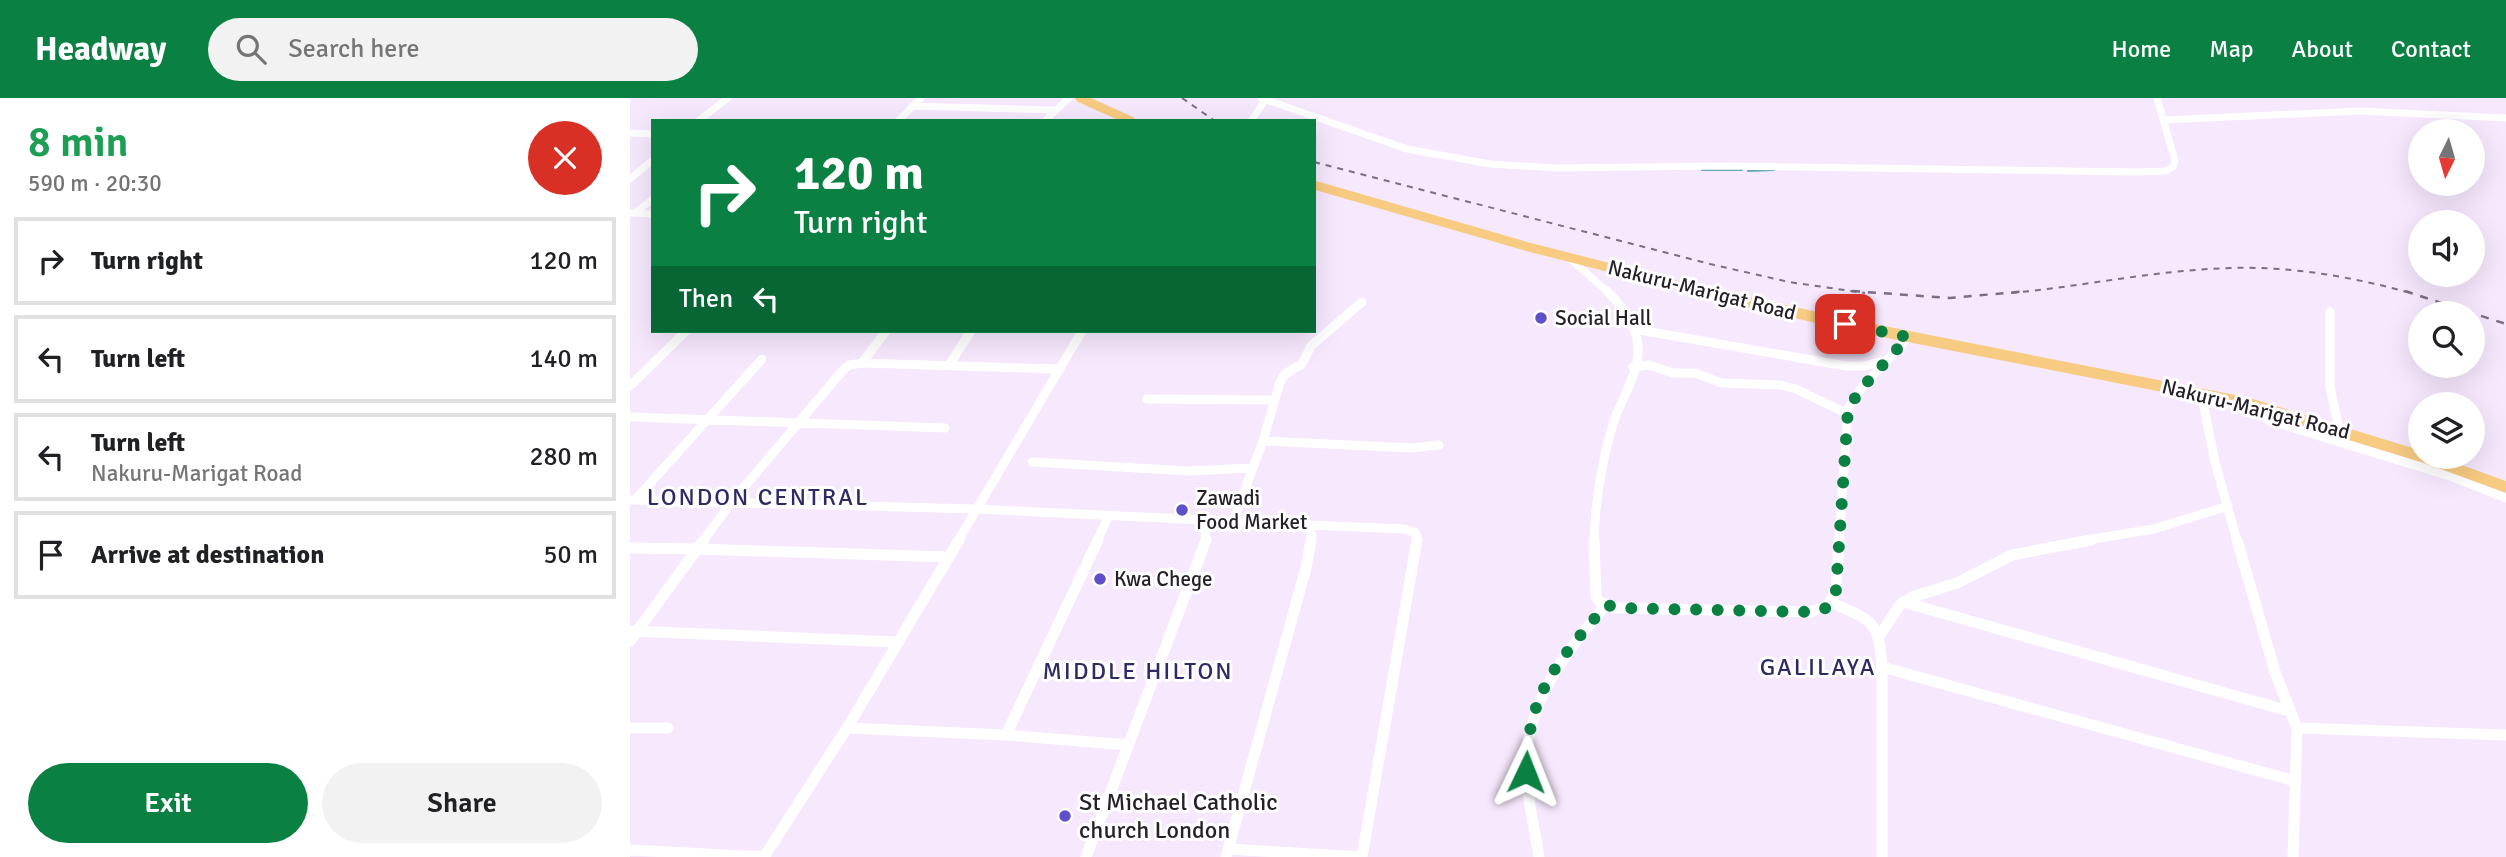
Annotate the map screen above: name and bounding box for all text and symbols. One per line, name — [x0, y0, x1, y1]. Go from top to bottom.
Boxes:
search box — [208, 18, 698, 81]
text: Headway — [35, 29, 166, 70]
icon: search — [232, 30, 270, 68]
text: Search here — [288, 33, 419, 65]
text: Home — [2111, 34, 2171, 64]
text: Map — [2209, 34, 2254, 64]
text: About — [2292, 34, 2353, 64]
text: Contact — [2391, 34, 2471, 64]
text: 8 min — [28, 117, 129, 168]
north arrow — [2408, 119, 2485, 196]
map controls — [2408, 119, 2485, 469]
button: close — [528, 121, 602, 195]
text: 120 m — [794, 143, 924, 203]
icon: right — [679, 147, 770, 238]
text: 590 m · 20:30 — [28, 169, 162, 198]
text: Turn right — [794, 203, 927, 242]
button: sound — [2408, 210, 2485, 287]
icon: right — [32, 242, 70, 280]
text: Turn right — [91, 245, 203, 277]
text: 120 m — [529, 245, 598, 277]
street label: Nakuru-Marigat Road — [1605, 254, 1799, 326]
icon: left — [747, 280, 785, 318]
text: Then — [679, 283, 733, 315]
pin — [1815, 294, 1875, 354]
button: search — [2408, 301, 2485, 378]
place label: Social Hall — [1555, 305, 1652, 331]
icon: arrive — [1826, 305, 1864, 343]
marker: Social Hall — [1533, 310, 1549, 326]
icon: left — [32, 340, 70, 378]
text: Turn left — [91, 343, 185, 375]
text: 140 m — [529, 343, 598, 375]
street label: Nakuru-Marigat Road — [2159, 373, 2353, 445]
button: layers — [2408, 392, 2485, 469]
text: Turn left — [91, 427, 185, 459]
icon: left — [32, 438, 70, 476]
text: 280 m — [529, 441, 598, 473]
text: Nakuru-Marigat Road — [91, 459, 302, 488]
district label: LONDON CENTRAL — [647, 482, 869, 512]
place label: Zawadi Food Market — [1196, 485, 1307, 535]
marker: Zawadi Food Market — [1174, 502, 1190, 518]
icon: arrive — [32, 536, 70, 574]
text: Arrive at destination — [91, 539, 324, 571]
text: 50 m — [543, 539, 598, 571]
place label: Kwa Chege — [1114, 566, 1213, 592]
marker: Kwa Chege — [1092, 571, 1108, 587]
district label: GALILAYA — [1760, 652, 1876, 682]
district label: MIDDLE HILTON — [1042, 656, 1234, 686]
position arrow — [1489, 735, 1563, 809]
button: Exit — [28, 763, 308, 843]
button: Share — [322, 763, 602, 843]
place label: St Michael Catholic church London — [1079, 787, 1278, 845]
marker: St Michael Catholic church London — [1057, 808, 1073, 824]

